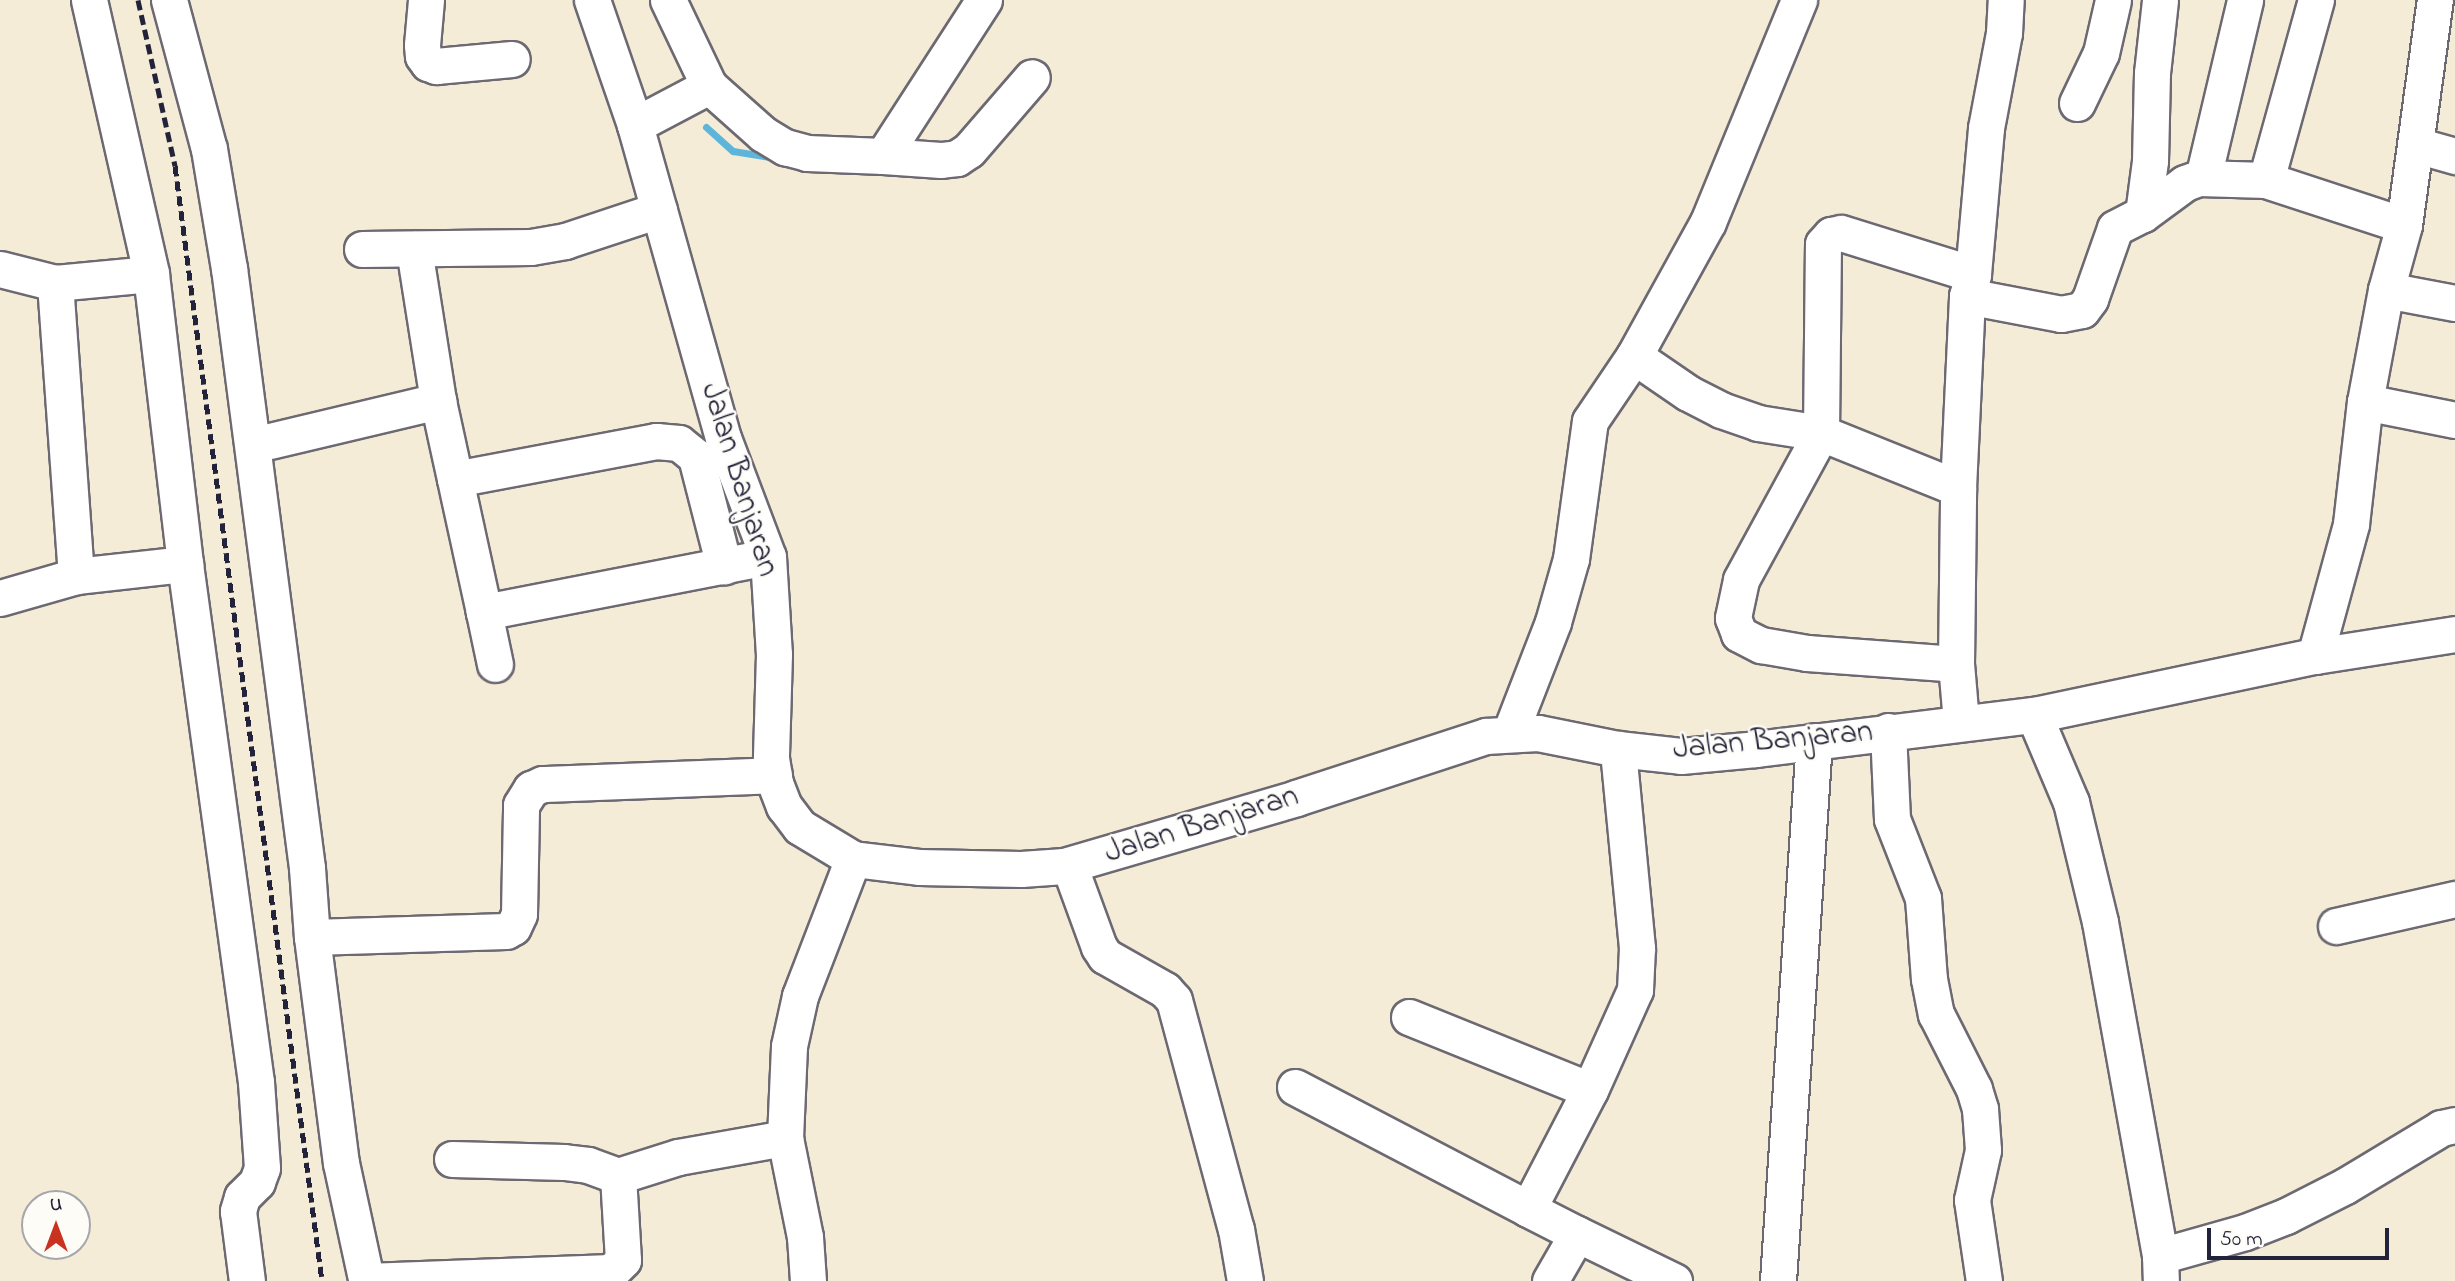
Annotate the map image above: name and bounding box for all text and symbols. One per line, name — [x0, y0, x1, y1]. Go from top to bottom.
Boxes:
street label: Jalan Banjaran — [690, 378, 786, 582]
street label: Jalan Banjaran — [1671, 714, 1875, 770]
street label: Jalan Banjaran — [1100, 778, 1304, 874]
north arrow — [21, 1190, 91, 1260]
text: U — [50, 1192, 62, 1219]
scale bar — [2210, 1214, 2392, 1258]
text: 50 m — [2220, 1225, 2263, 1255]

